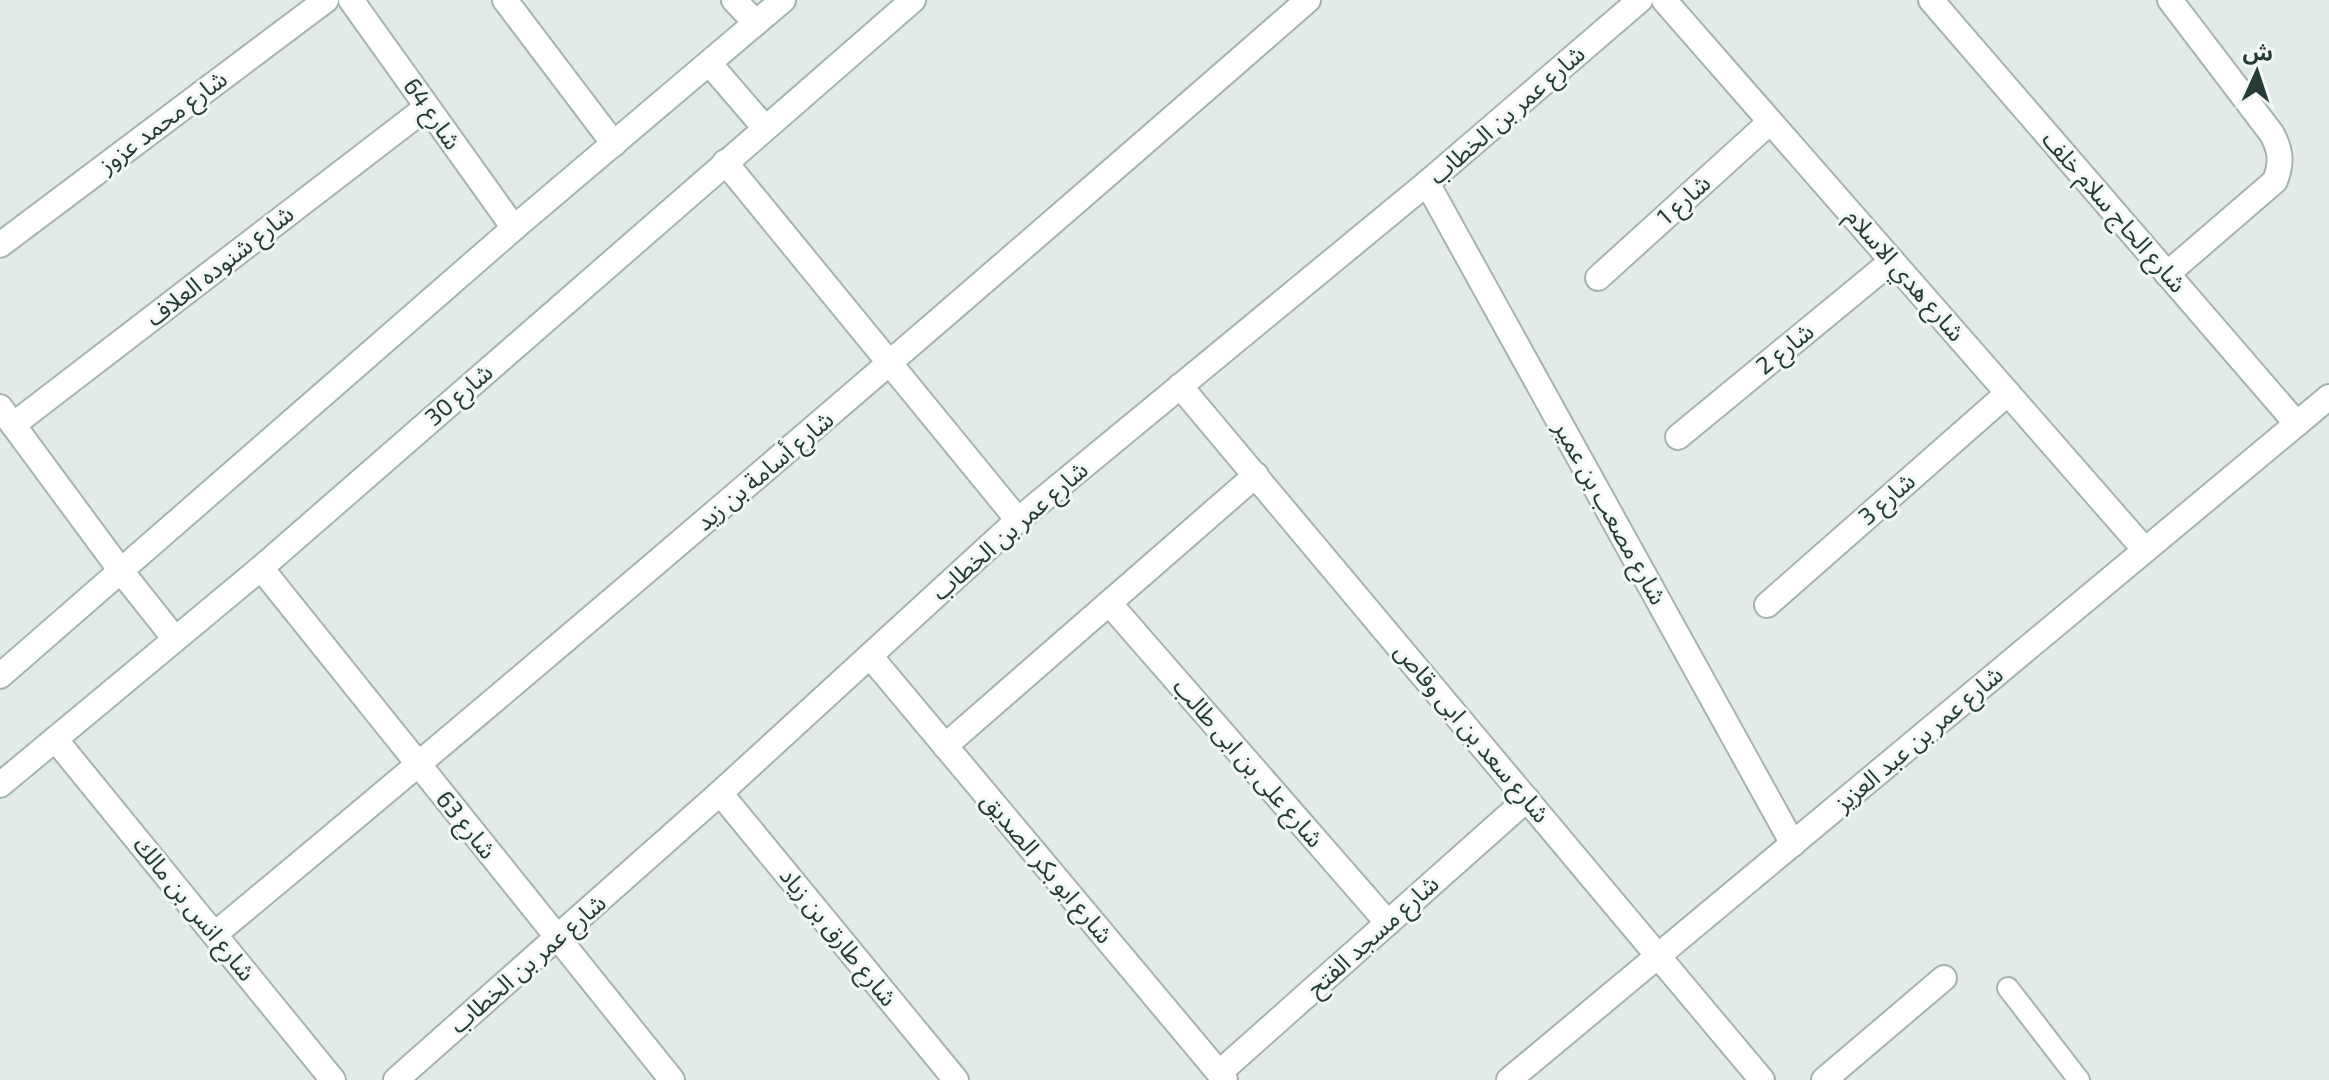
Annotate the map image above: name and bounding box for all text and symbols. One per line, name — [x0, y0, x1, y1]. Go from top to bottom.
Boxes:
north arrow — [2217, 32, 2297, 112]
text: ش — [2242, 37, 2274, 66]
street label: شارع عمر بن الخطاب — [1422, 38, 1593, 193]
street label: شارع محمد عزوز — [91, 63, 234, 182]
street label: شارع 64 — [395, 72, 468, 157]
street label: شارع الحاج سلام خلف — [2033, 124, 2193, 301]
street label: شارع 1 — [1650, 167, 1718, 233]
street label: شارع شنوده العلاف — [139, 198, 301, 335]
street label: شارع هدي الاسلام — [1836, 202, 1972, 350]
street label: شارع 2 — [1749, 316, 1821, 383]
street label: شارع 30 — [418, 357, 500, 434]
street label: شارع أسامة بن زيد — [689, 404, 841, 539]
street label: شارع مصعب بن عمير — [1545, 415, 1674, 611]
street label: شارع عمر بن الخطاب — [925, 454, 1096, 609]
street label: شارع 3 — [1852, 465, 1923, 533]
street label: شارع سعد بن ابى وقاص — [1386, 636, 1557, 830]
street label: شارع عمر بن عبد العزيز — [1827, 659, 2011, 820]
street label: شارع على بن ابى طالب — [1165, 672, 1330, 855]
street label: شارع 63 — [428, 784, 503, 866]
street label: شارع ابو بكر الصديق — [973, 785, 1120, 951]
street label: شارع انس بن مالك — [125, 830, 262, 989]
street label: شارع طارق بن زياد — [771, 861, 904, 1014]
street label: شارع مسجد الفتح — [1300, 868, 1446, 1004]
street label: شارع عمر بن الخطاب — [443, 887, 614, 1042]

